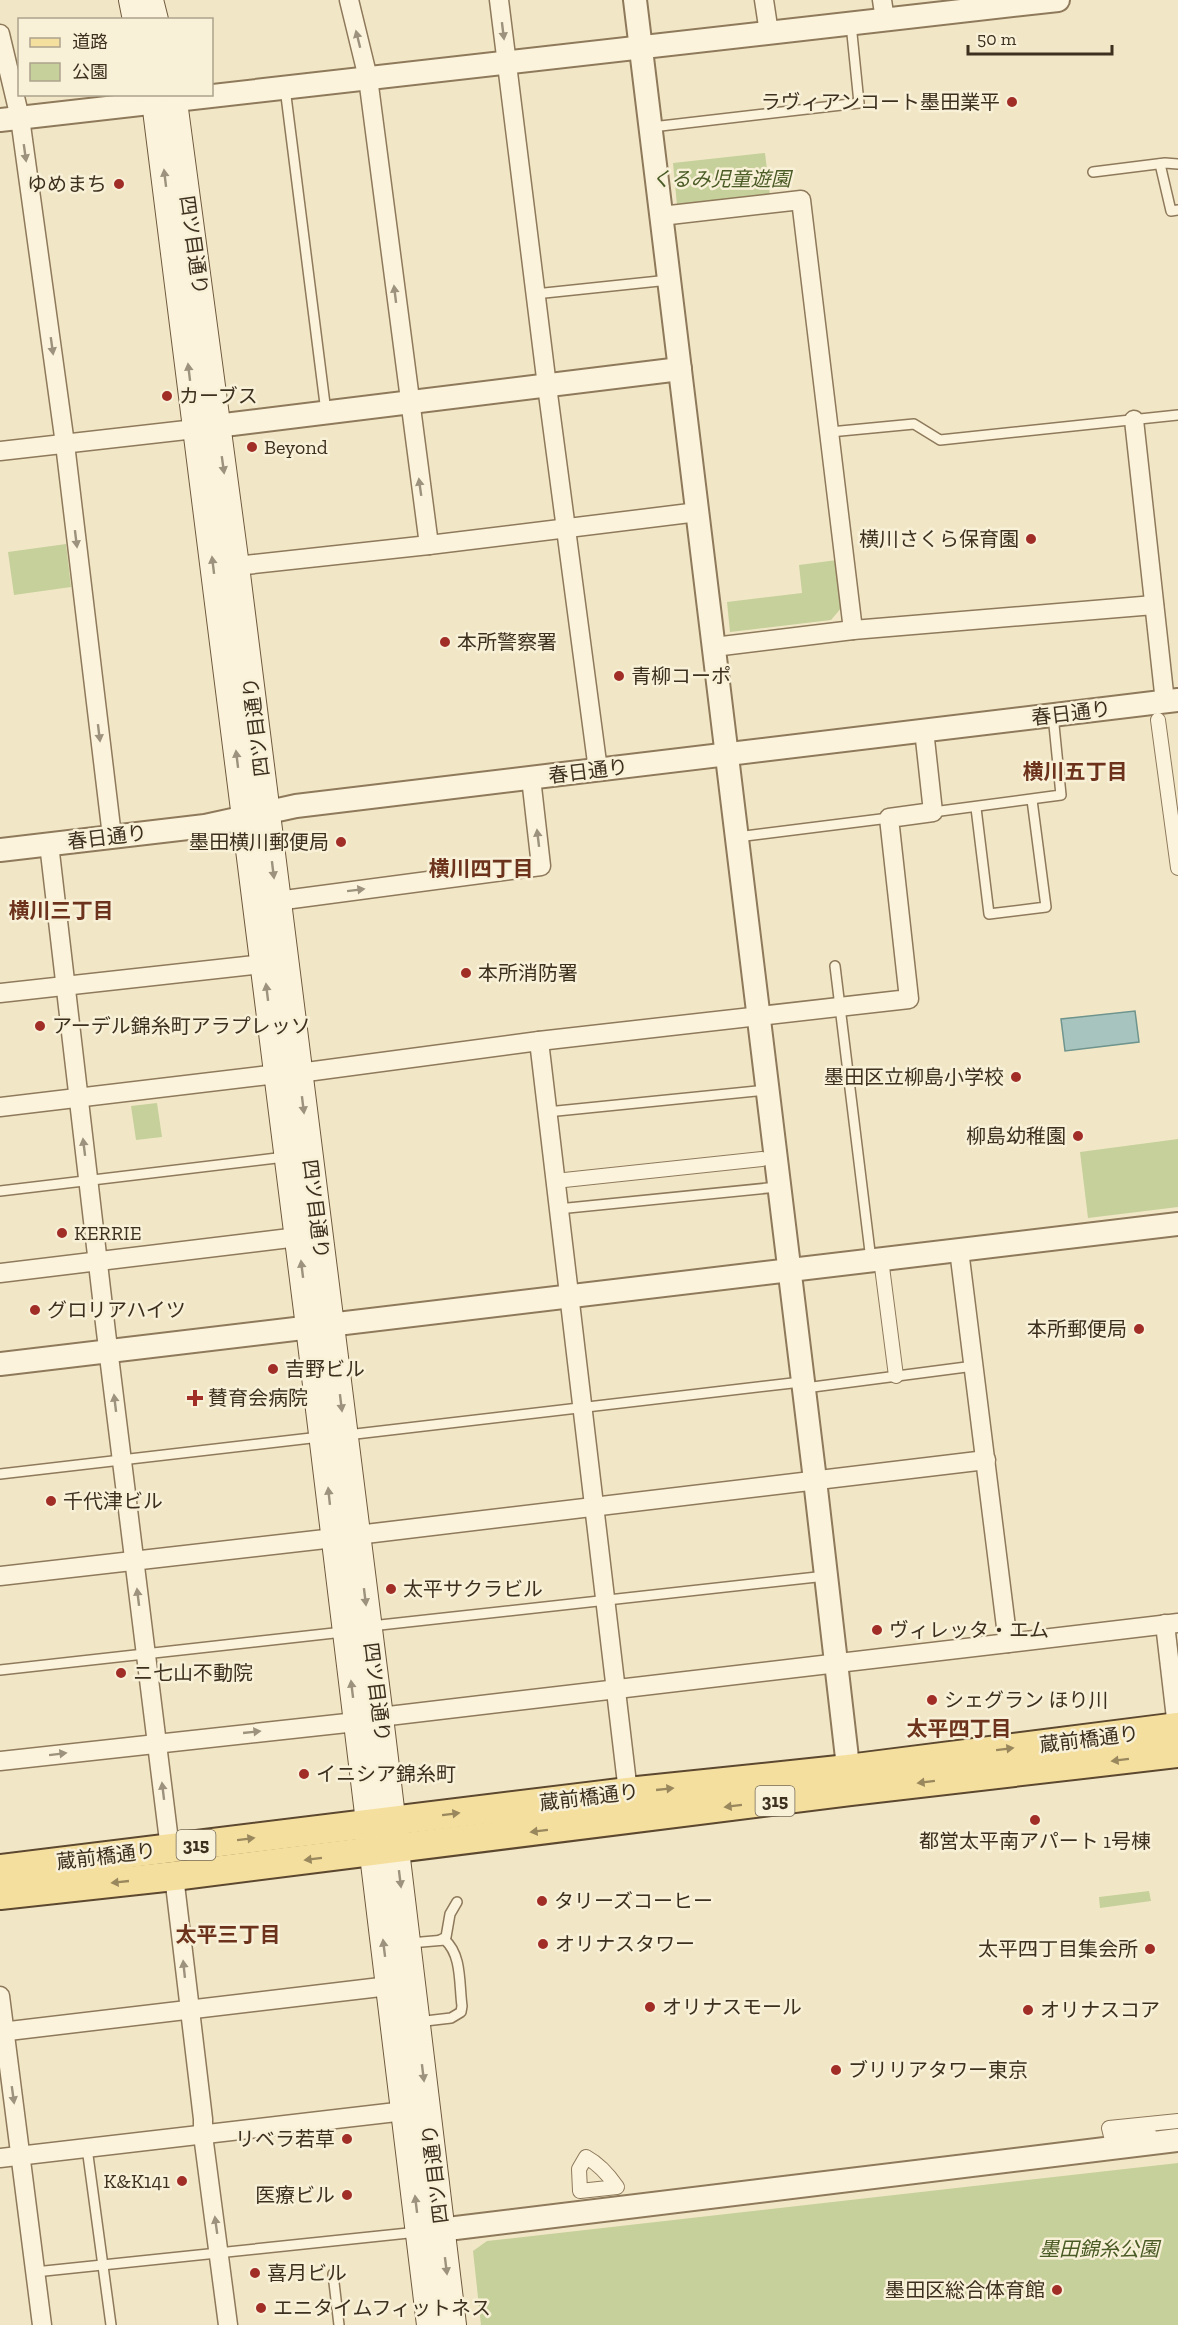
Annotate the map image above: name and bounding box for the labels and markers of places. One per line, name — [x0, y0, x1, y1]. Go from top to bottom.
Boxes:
place label: ラヴィアンコート墨田業平 — [761, 90, 1000, 114]
marker: ラヴィアンコート墨田業平 — [1005, 95, 1019, 109]
place label: ゆめまち — [27, 172, 107, 196]
marker: ゆめまち — [112, 177, 126, 191]
place label: カーブス — [179, 384, 258, 408]
marker: カーブス — [160, 389, 174, 403]
place label: Beyond — [264, 435, 328, 459]
marker: Beyond — [245, 440, 259, 454]
place label: 横川さくら保育園 — [859, 527, 1019, 551]
marker: 横川さくら保育園 — [1024, 532, 1038, 546]
place label: 本所警察署 — [457, 630, 557, 654]
marker: 本所警察署 — [438, 635, 452, 649]
place label: 青柳コーポ — [631, 664, 731, 688]
marker: 青柳コーポ — [612, 669, 626, 683]
place label: 墨田横川郵便局 — [189, 830, 329, 854]
marker: 墨田横川郵便局 — [334, 835, 348, 849]
place label: 本所消防署 — [478, 961, 578, 985]
marker: 本所消防署 — [459, 966, 473, 980]
place label: アーデル錦糸町アラプレッソ — [52, 1014, 311, 1038]
marker: アーデル錦糸町アラプレッソ — [33, 1019, 47, 1033]
place label: 墨田区立柳島小学校 — [824, 1065, 1004, 1089]
marker: 墨田区立柳島小学校 — [1009, 1070, 1023, 1084]
place label: 柳島幼稚園 — [966, 1124, 1066, 1148]
marker: 柳島幼稚園 — [1071, 1129, 1085, 1143]
place label: KERRIE — [74, 1221, 141, 1245]
marker: KERRIE — [55, 1226, 69, 1240]
place label: グロリアハイツ — [47, 1298, 186, 1322]
marker: グロリアハイツ — [28, 1303, 42, 1317]
place label: 本所郵便局 — [1027, 1317, 1127, 1341]
marker: 本所郵便局 — [1132, 1322, 1146, 1336]
place label: 吉野ビル — [285, 1357, 365, 1381]
marker: 吉野ビル — [266, 1362, 280, 1376]
place label: 賛育会病院 — [208, 1386, 308, 1410]
marker: 賛育会病院 — [186, 1389, 204, 1407]
place label: 千代津ビル — [63, 1489, 163, 1513]
marker: 千代津ビル — [44, 1494, 58, 1508]
place label: 太平サクラビル — [403, 1577, 543, 1601]
marker: 太平サクラビル — [384, 1582, 398, 1596]
place label: ヴィレッタ・エム — [889, 1618, 1049, 1642]
marker: ヴィレッタ・エム — [870, 1623, 884, 1637]
place label: ニ七山不動院 — [133, 1661, 253, 1685]
marker: ニ七山不動院 — [114, 1666, 128, 1680]
place label: シェグラン ほり川 — [944, 1688, 1109, 1712]
marker: シェグラン ほり川 — [925, 1693, 939, 1707]
place label: イニシア錦糸町 — [316, 1762, 456, 1786]
marker: イニシア錦糸町 — [297, 1767, 311, 1781]
marker: 都営太平南アパート 1号棟 — [1028, 1813, 1042, 1827]
place label: 都営太平南アパート 1号棟 — [919, 1829, 1151, 1853]
place label: タリーズコーヒー — [554, 1889, 713, 1913]
marker: タリーズコーヒー — [535, 1894, 549, 1908]
place label: オリナスタワー — [555, 1932, 695, 1956]
marker: オリナスタワー — [536, 1937, 550, 1951]
place label: 太平四丁目集会所 — [978, 1937, 1138, 1961]
marker: 太平四丁目集会所 — [1143, 1942, 1157, 1956]
place label: オリナスモール — [662, 1995, 802, 2019]
place label: オリナスコア — [1040, 1998, 1160, 2022]
marker: オリナスモール — [643, 2000, 657, 2014]
marker: オリナスコア — [1021, 2003, 1035, 2017]
place label: ブリリアタワー東京 — [848, 2058, 1028, 2082]
marker: ブリリアタワー東京 — [829, 2063, 843, 2077]
place label: リベラ若草 — [235, 2127, 335, 2151]
marker: リベラ若草 — [340, 2132, 354, 2146]
place label: K&K141 — [104, 2169, 170, 2193]
marker: K&K141 — [175, 2174, 189, 2188]
place label: 医療ビル — [255, 2183, 335, 2207]
marker: 医療ビル — [340, 2188, 354, 2202]
place label: 喜月ビル — [267, 2261, 347, 2285]
marker: 喜月ビル — [248, 2266, 262, 2280]
place label: 墨田区総合体育館 — [885, 2278, 1045, 2302]
marker: 墨田区総合体育館 — [1050, 2283, 1064, 2297]
place label: エニタイムフィットネス — [273, 2296, 491, 2320]
marker: エニタイムフィットネス — [254, 2301, 268, 2315]

